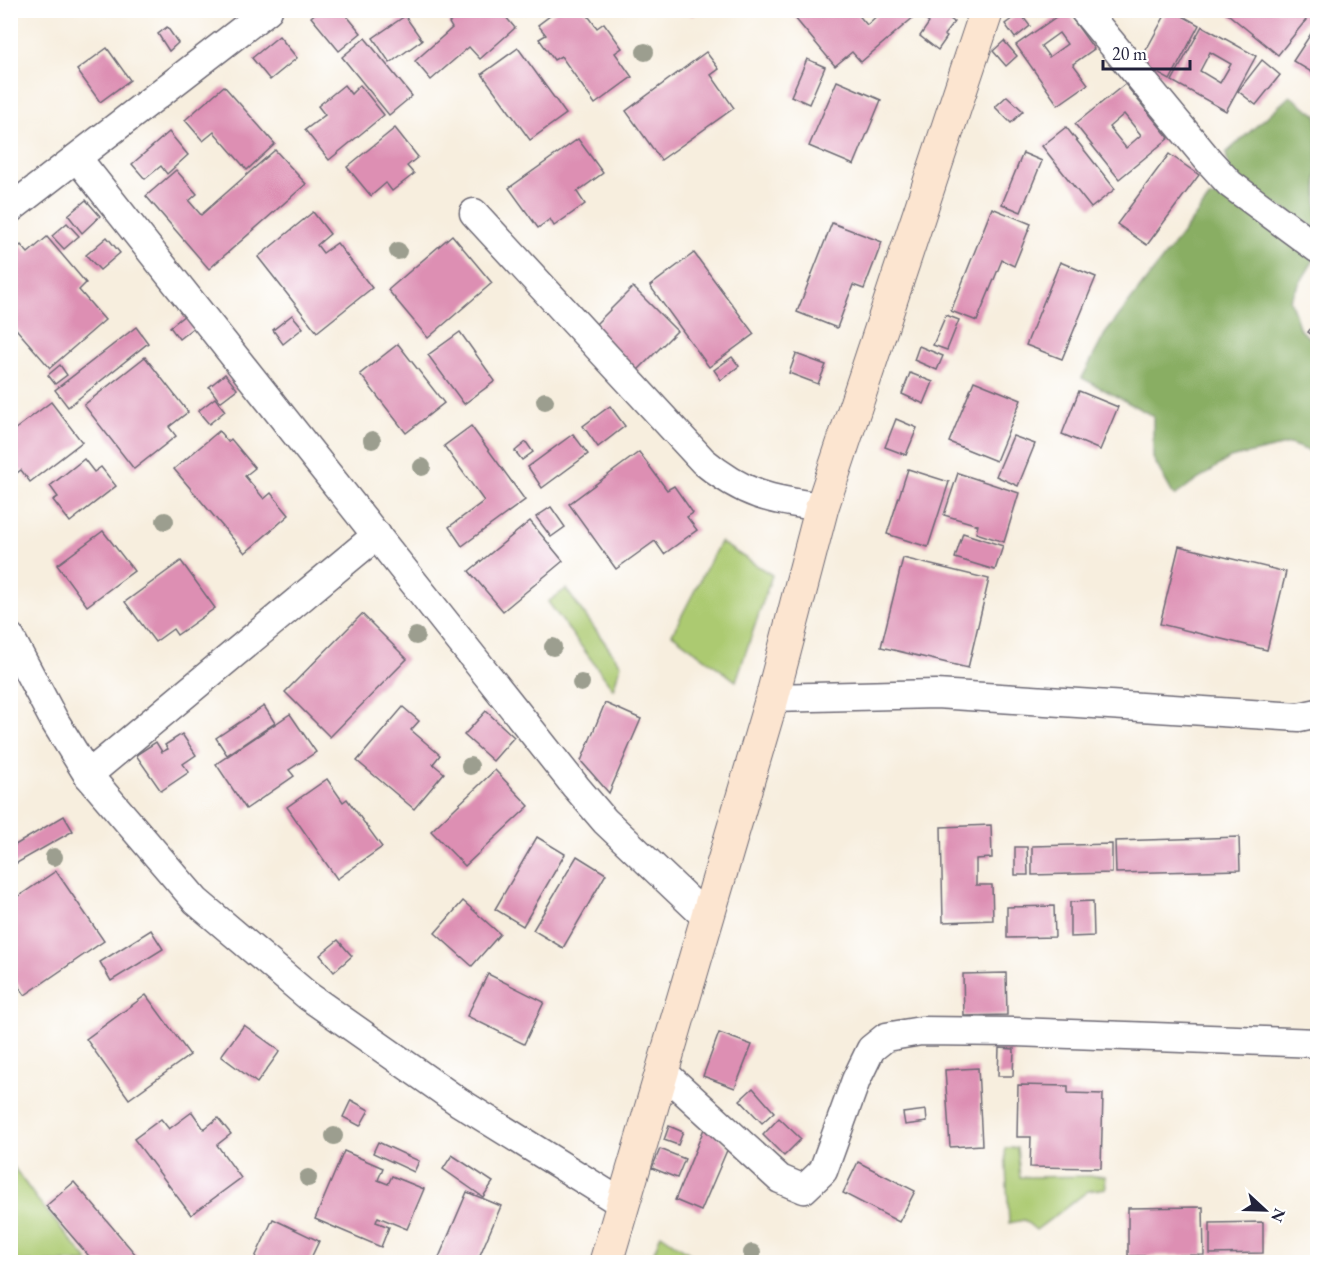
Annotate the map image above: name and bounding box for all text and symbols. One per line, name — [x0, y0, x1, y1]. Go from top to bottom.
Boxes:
scale bar — [1103, 33, 1190, 71]
text: 20 m — [1112, 42, 1147, 65]
north arrow — [1235, 1180, 1295, 1240]
text: N — [1266, 1205, 1291, 1225]

